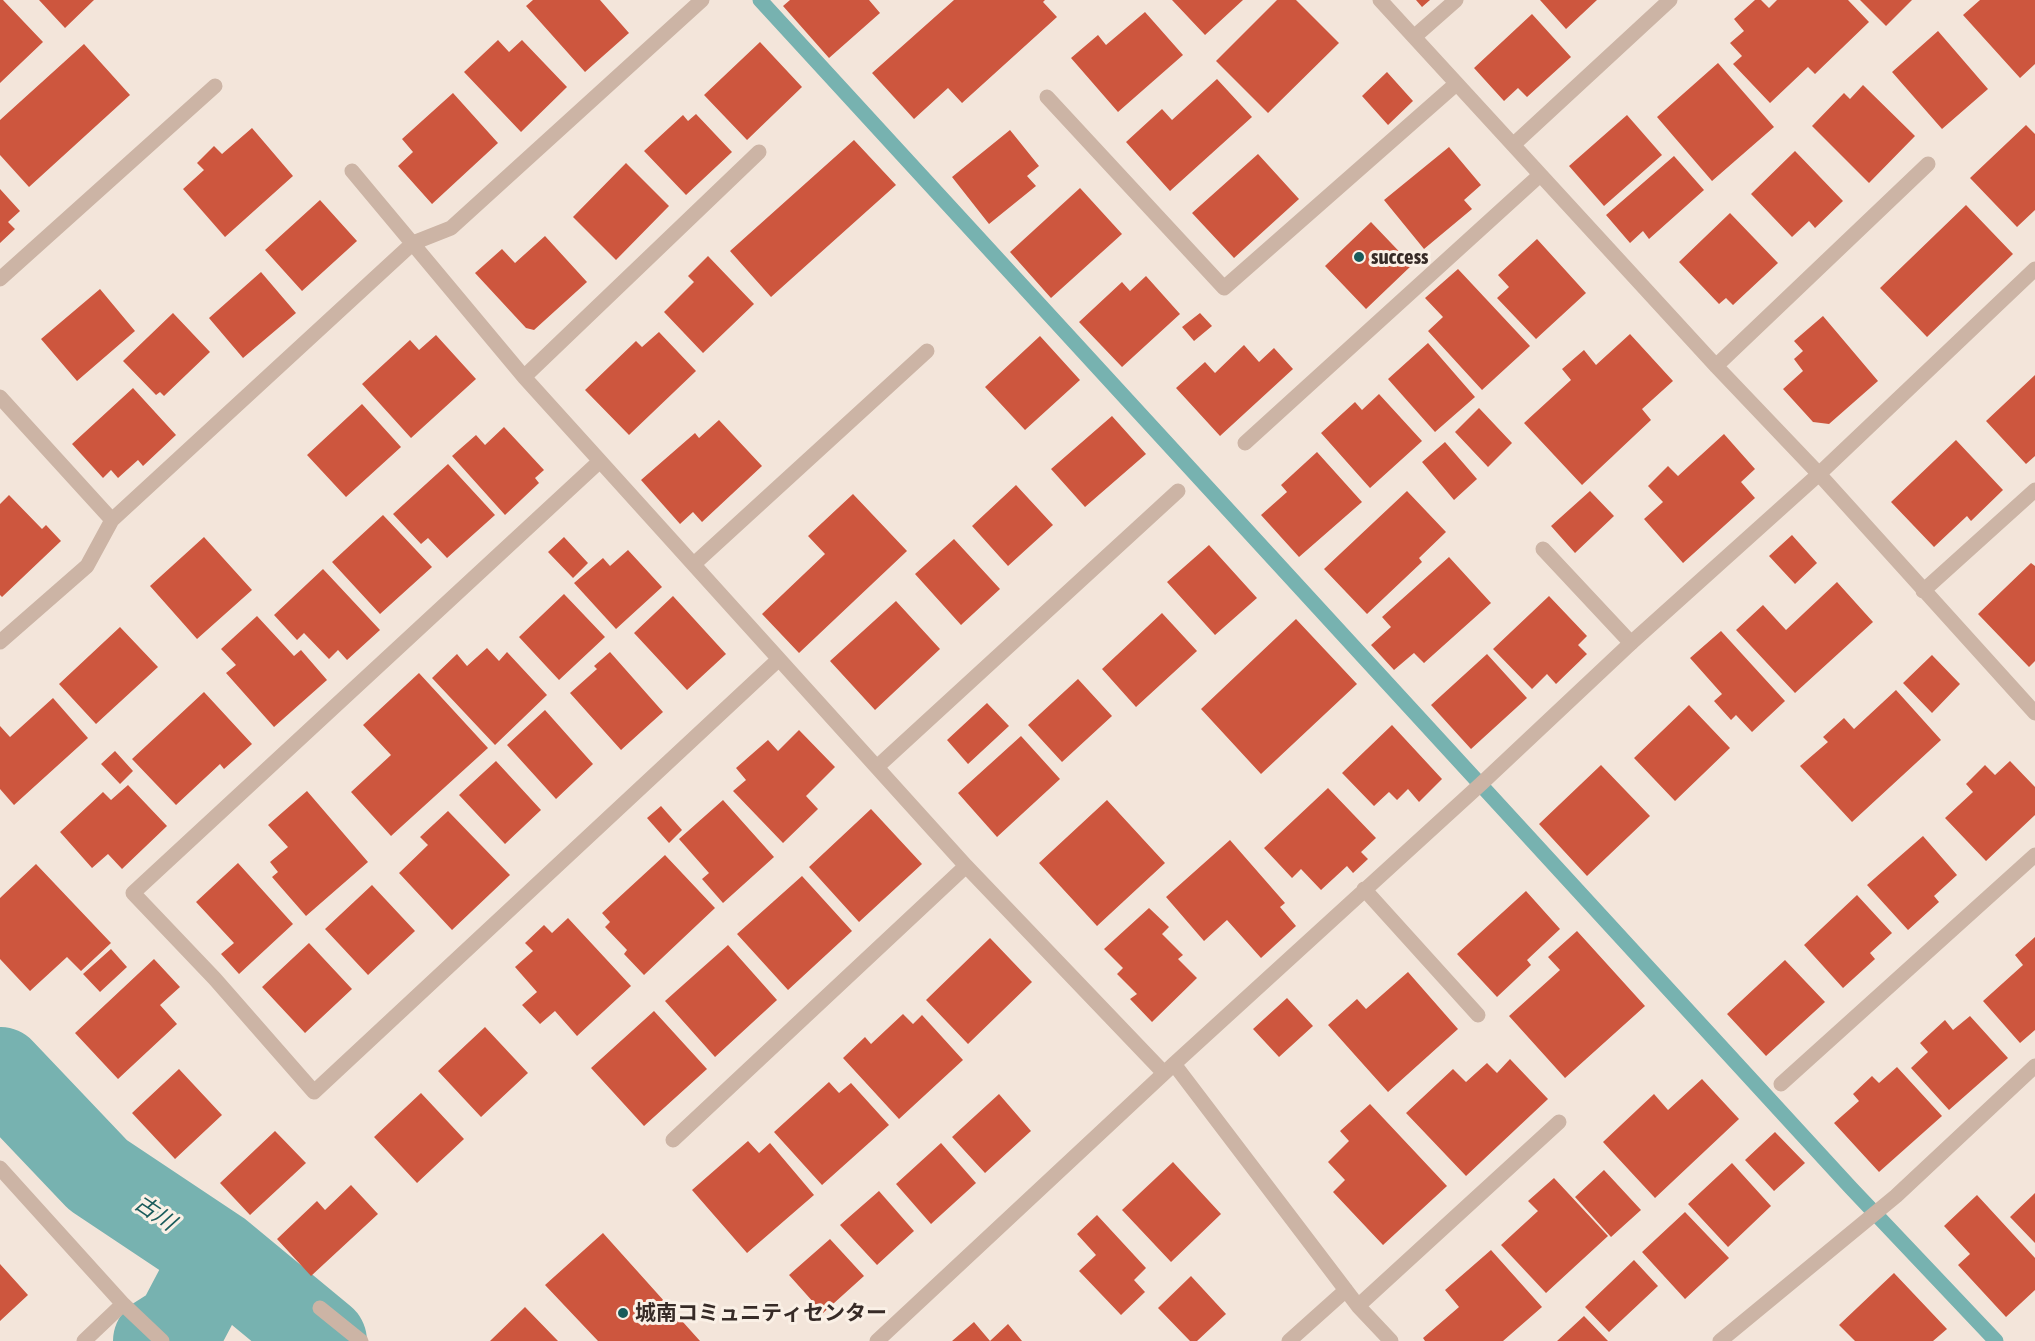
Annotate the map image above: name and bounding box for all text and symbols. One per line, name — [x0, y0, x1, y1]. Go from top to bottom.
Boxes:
place label: success — [1371, 244, 1428, 270]
marker: success — [1352, 250, 1366, 264]
water label: 古川 — [129, 1190, 181, 1236]
place label: 城南コミュニティセンター — [635, 1300, 887, 1326]
marker: 城南コミュニティセンター — [616, 1306, 630, 1320]

